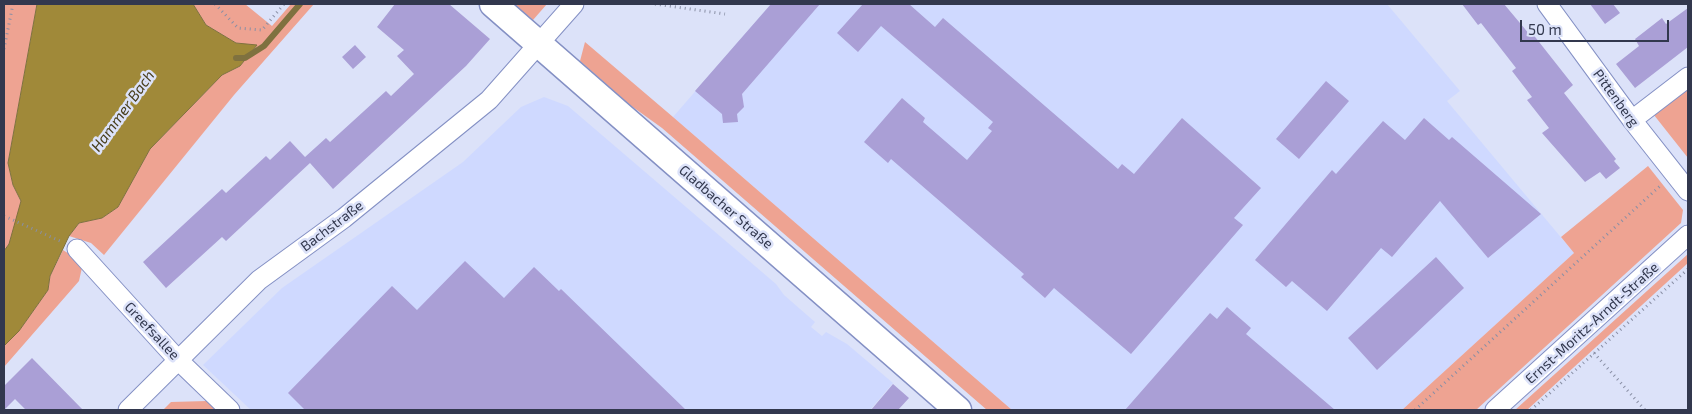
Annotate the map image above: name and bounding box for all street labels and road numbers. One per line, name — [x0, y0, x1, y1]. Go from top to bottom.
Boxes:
street label: Pittenberg — [1590, 66, 1642, 130]
street label: Gladbacher Straße — [676, 162, 776, 252]
street label: Bachstraße — [297, 197, 367, 255]
street label: Ernst-Moritz-Arndt-Straße — [1522, 259, 1662, 387]
street label: Greefsallee — [121, 299, 183, 363]

